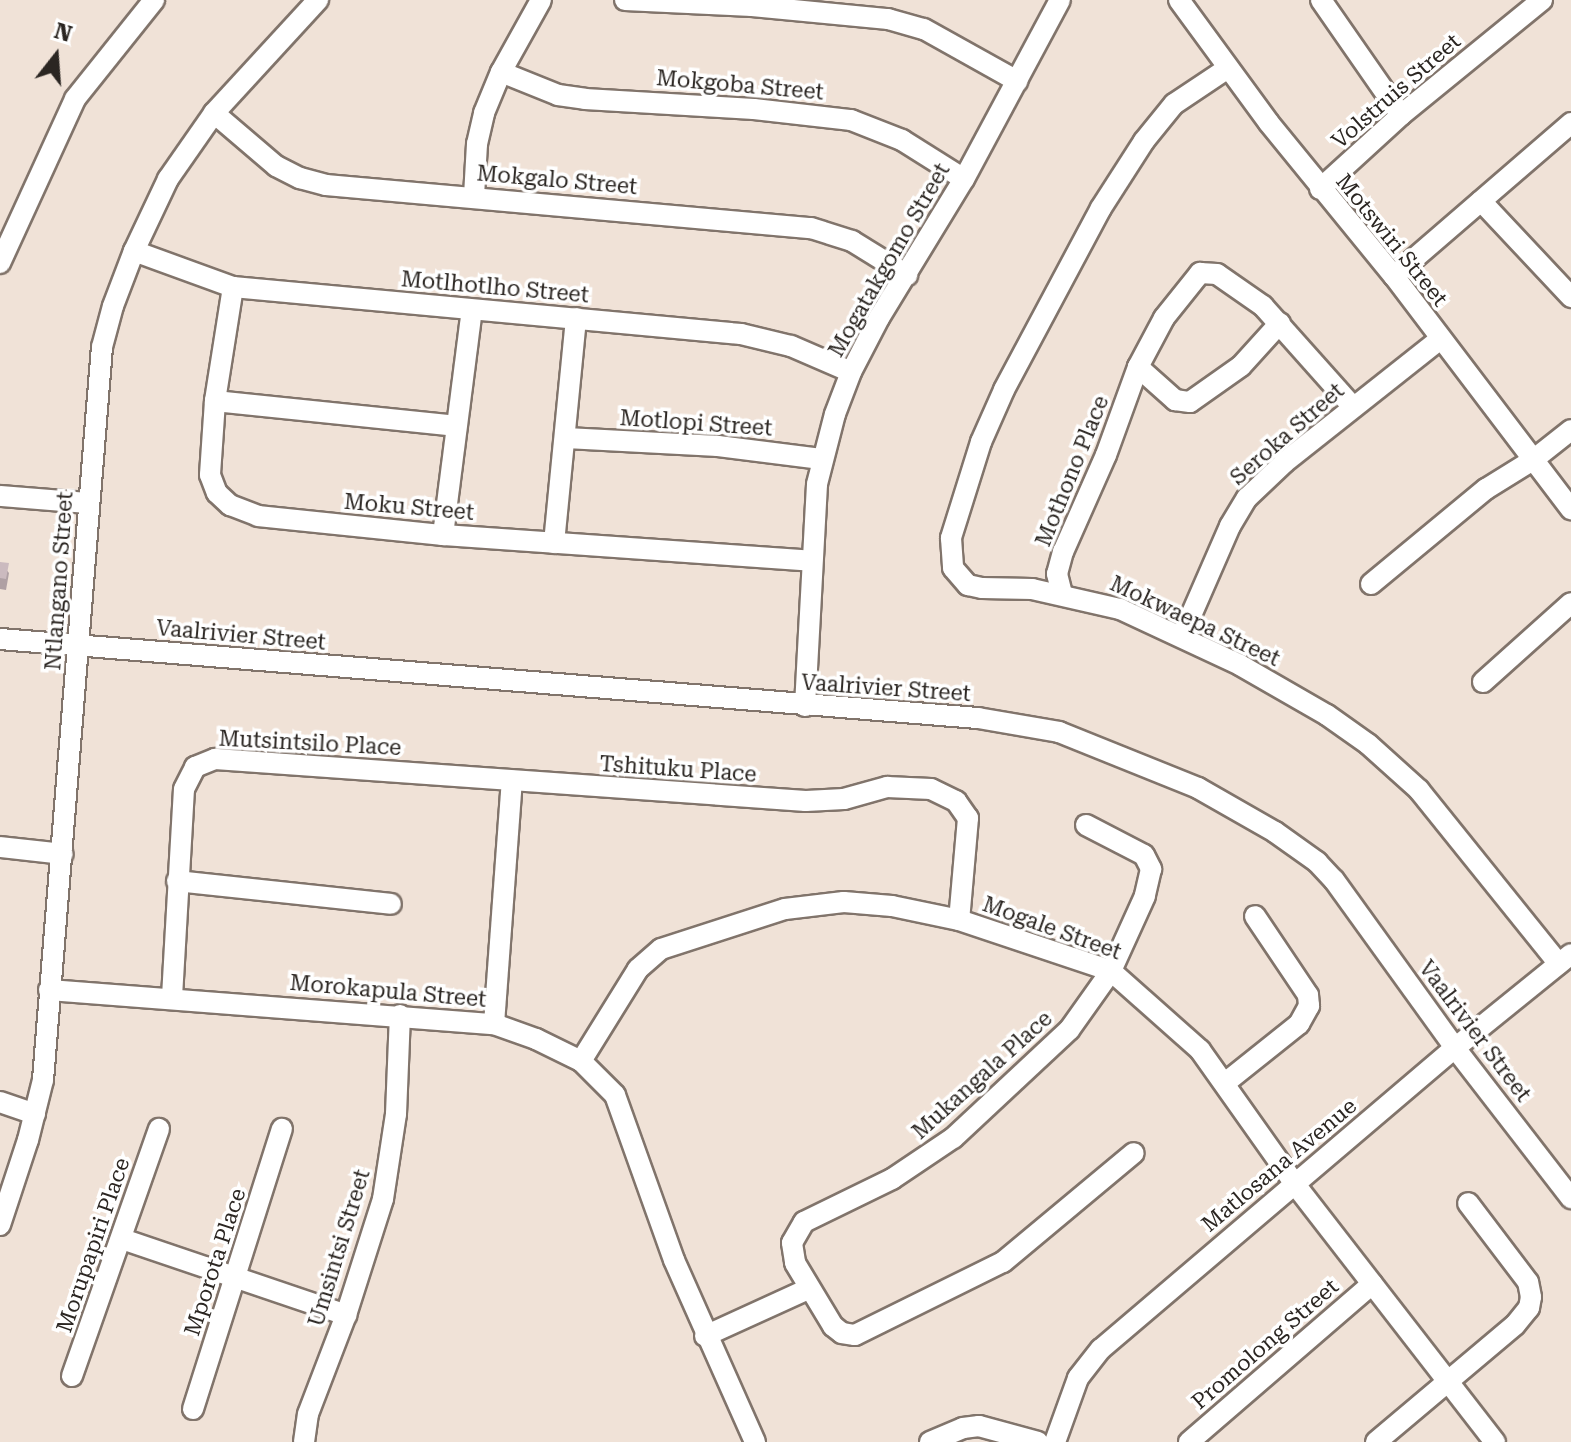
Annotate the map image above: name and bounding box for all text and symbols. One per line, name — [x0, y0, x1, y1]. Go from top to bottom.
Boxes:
north arrow — [16, 16, 96, 96]
text: N — [51, 18, 75, 47]
street label: Volstruis Street — [1326, 28, 1466, 154]
street label: Mokgoba Street — [655, 65, 825, 105]
street label: Mogatakgomo Street — [823, 158, 955, 362]
street label: Mokgalo Street — [476, 160, 638, 200]
street label: Motswiri Street — [1331, 168, 1453, 312]
street label: Motlhotlho Street — [400, 266, 590, 308]
street label: Seroka Street — [1225, 377, 1349, 491]
street label: Mothono Place — [1030, 392, 1114, 550]
street label: Motlopi Street — [619, 405, 773, 441]
street label: Moku Street — [343, 488, 475, 526]
street label: Ntlangano Street — [40, 491, 78, 671]
street label: Mokwaepa Street — [1106, 570, 1284, 672]
street label: Vaalrivier Street — [155, 614, 327, 656]
street label: Vaalrivier Street — [800, 669, 972, 707]
street label: Mutsintsilo Place — [218, 725, 402, 761]
street label: Tshituku Place — [599, 750, 757, 788]
street label: Mogale Street — [979, 891, 1125, 965]
street label: Vaalrivier Street — [1413, 955, 1537, 1107]
street label: Morokapula Street — [289, 969, 487, 1013]
street label: Mukangala Place — [907, 1005, 1057, 1145]
street label: Matlosana Avenue — [1196, 1093, 1362, 1237]
street label: Morupapiri Place — [51, 1154, 135, 1336]
street label: Umsintsi Street — [303, 1166, 375, 1330]
street label: Mporota Place — [179, 1185, 251, 1339]
street label: Promolong Street — [1186, 1273, 1344, 1415]

